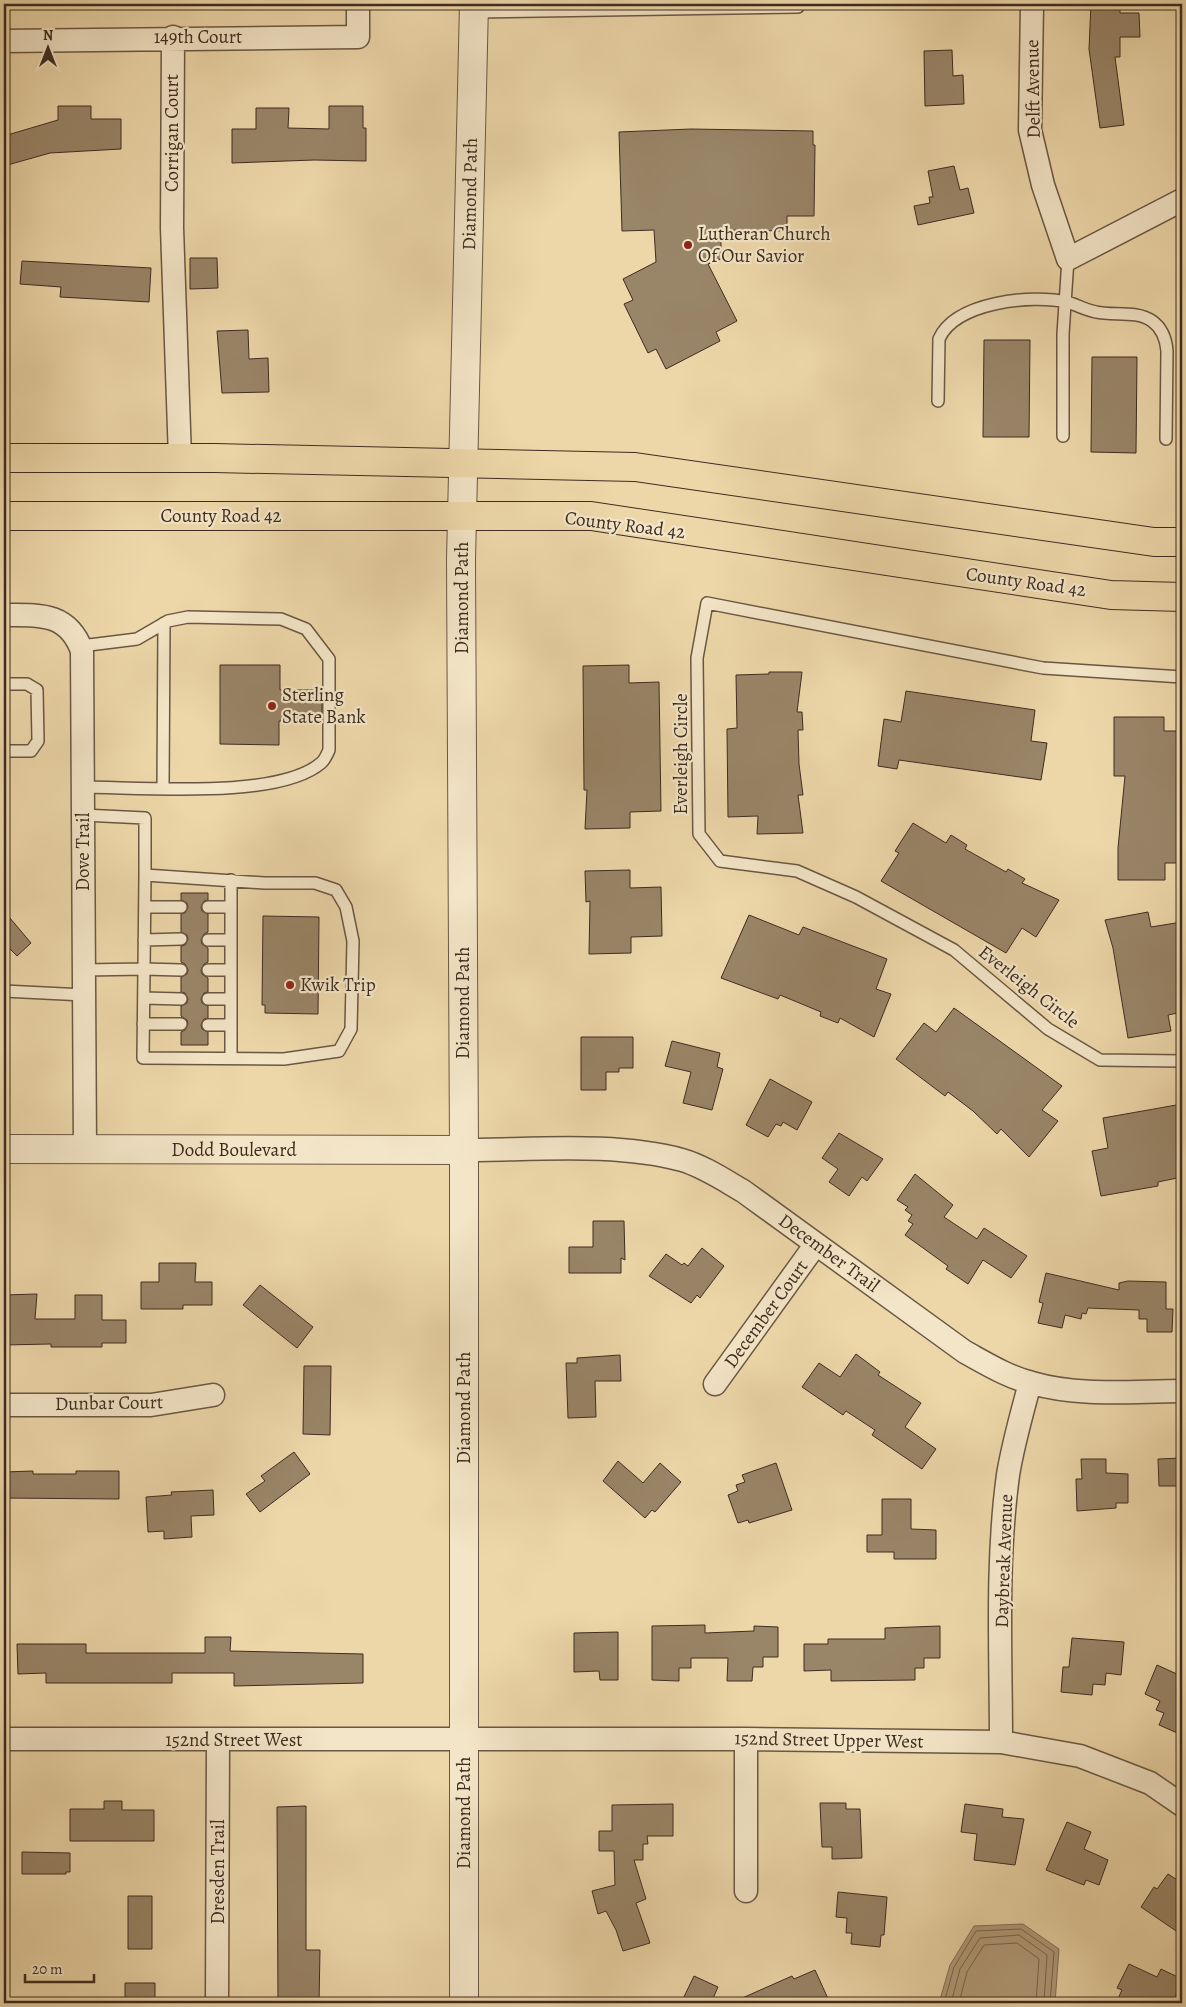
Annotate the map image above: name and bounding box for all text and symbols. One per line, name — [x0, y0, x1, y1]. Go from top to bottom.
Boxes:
north arrow — [22, 22, 72, 72]
street label: 149th Court — [154, 24, 242, 50]
text: N — [43, 26, 53, 45]
street label: Delft Avenue — [1019, 39, 1047, 139]
street label: Corrigan Court — [159, 74, 185, 192]
street label: Diamond Path — [456, 137, 484, 251]
place label: Lutheran Church Of Our Savior — [698, 221, 831, 269]
marker: Lutheran Church Of Our Savior — [682, 239, 694, 251]
street label: County Road 42 — [160, 503, 282, 529]
street label: County Road 42 — [563, 505, 687, 545]
street label: Diamond Path — [449, 542, 475, 654]
street label: County Road 42 — [964, 561, 1088, 603]
place label: Sterling State Bank — [282, 682, 366, 730]
street label: Everleigh Circle — [668, 693, 694, 815]
marker: Sterling State Bank — [266, 700, 278, 712]
street label: Dove Trail — [70, 812, 96, 891]
street label: Everleigh Circle — [973, 939, 1085, 1035]
street label: Diamond Path — [450, 947, 476, 1059]
place label: Kwik Trip — [300, 972, 376, 998]
marker: Kwik Trip — [284, 979, 296, 991]
street label: Dodd Boulevard — [171, 1137, 297, 1163]
street label: December Trail — [773, 1208, 885, 1299]
street label: December Court — [718, 1255, 814, 1373]
street label: Diamond Path — [451, 1352, 477, 1464]
street label: Dunbar Court — [55, 1389, 163, 1417]
street label: Daybreak Avenue — [989, 1493, 1019, 1629]
street label: 152nd Street Upper West — [734, 1725, 924, 1755]
street label: 152nd Street West — [165, 1727, 303, 1753]
street label: Diamond Path — [451, 1757, 477, 1869]
street label: Dresden Trail — [205, 1819, 231, 1925]
scale bar — [25, 1952, 94, 1984]
text: 20 m — [32, 1959, 63, 1979]

